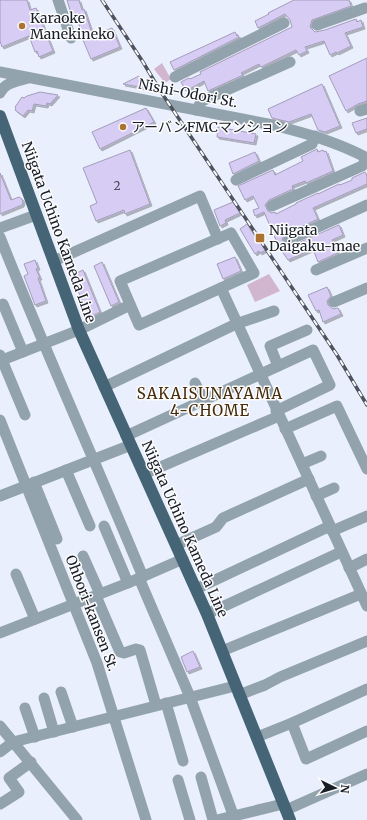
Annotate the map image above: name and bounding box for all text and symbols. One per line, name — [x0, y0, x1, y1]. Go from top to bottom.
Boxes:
place label: Karaoke Manekineko — [30, 9, 115, 43]
marker: Karaoke Manekineko — [17, 21, 27, 31]
street label: Nishi-Odori St. — [137, 75, 239, 111]
place label: アーバンFMCマンション — [131, 118, 288, 136]
marker: アーバンFMCマンション — [118, 122, 128, 132]
street label: Niigata Uchino Kameda Line — [18, 139, 100, 325]
house number: 2 — [113, 178, 121, 193]
place label: Niigata Daigaku-mae — [269, 221, 360, 255]
marker: Niigata Daigaku-mae — [254, 232, 266, 244]
district label: SAKAISUNAYAMA 4-CHOME — [137, 384, 283, 420]
street label: Niigata Uchino Kameda Line — [138, 438, 232, 620]
street label: Ohbori-kansen St. — [62, 553, 122, 673]
north arrow — [315, 768, 355, 808]
text: N — [338, 784, 352, 794]

